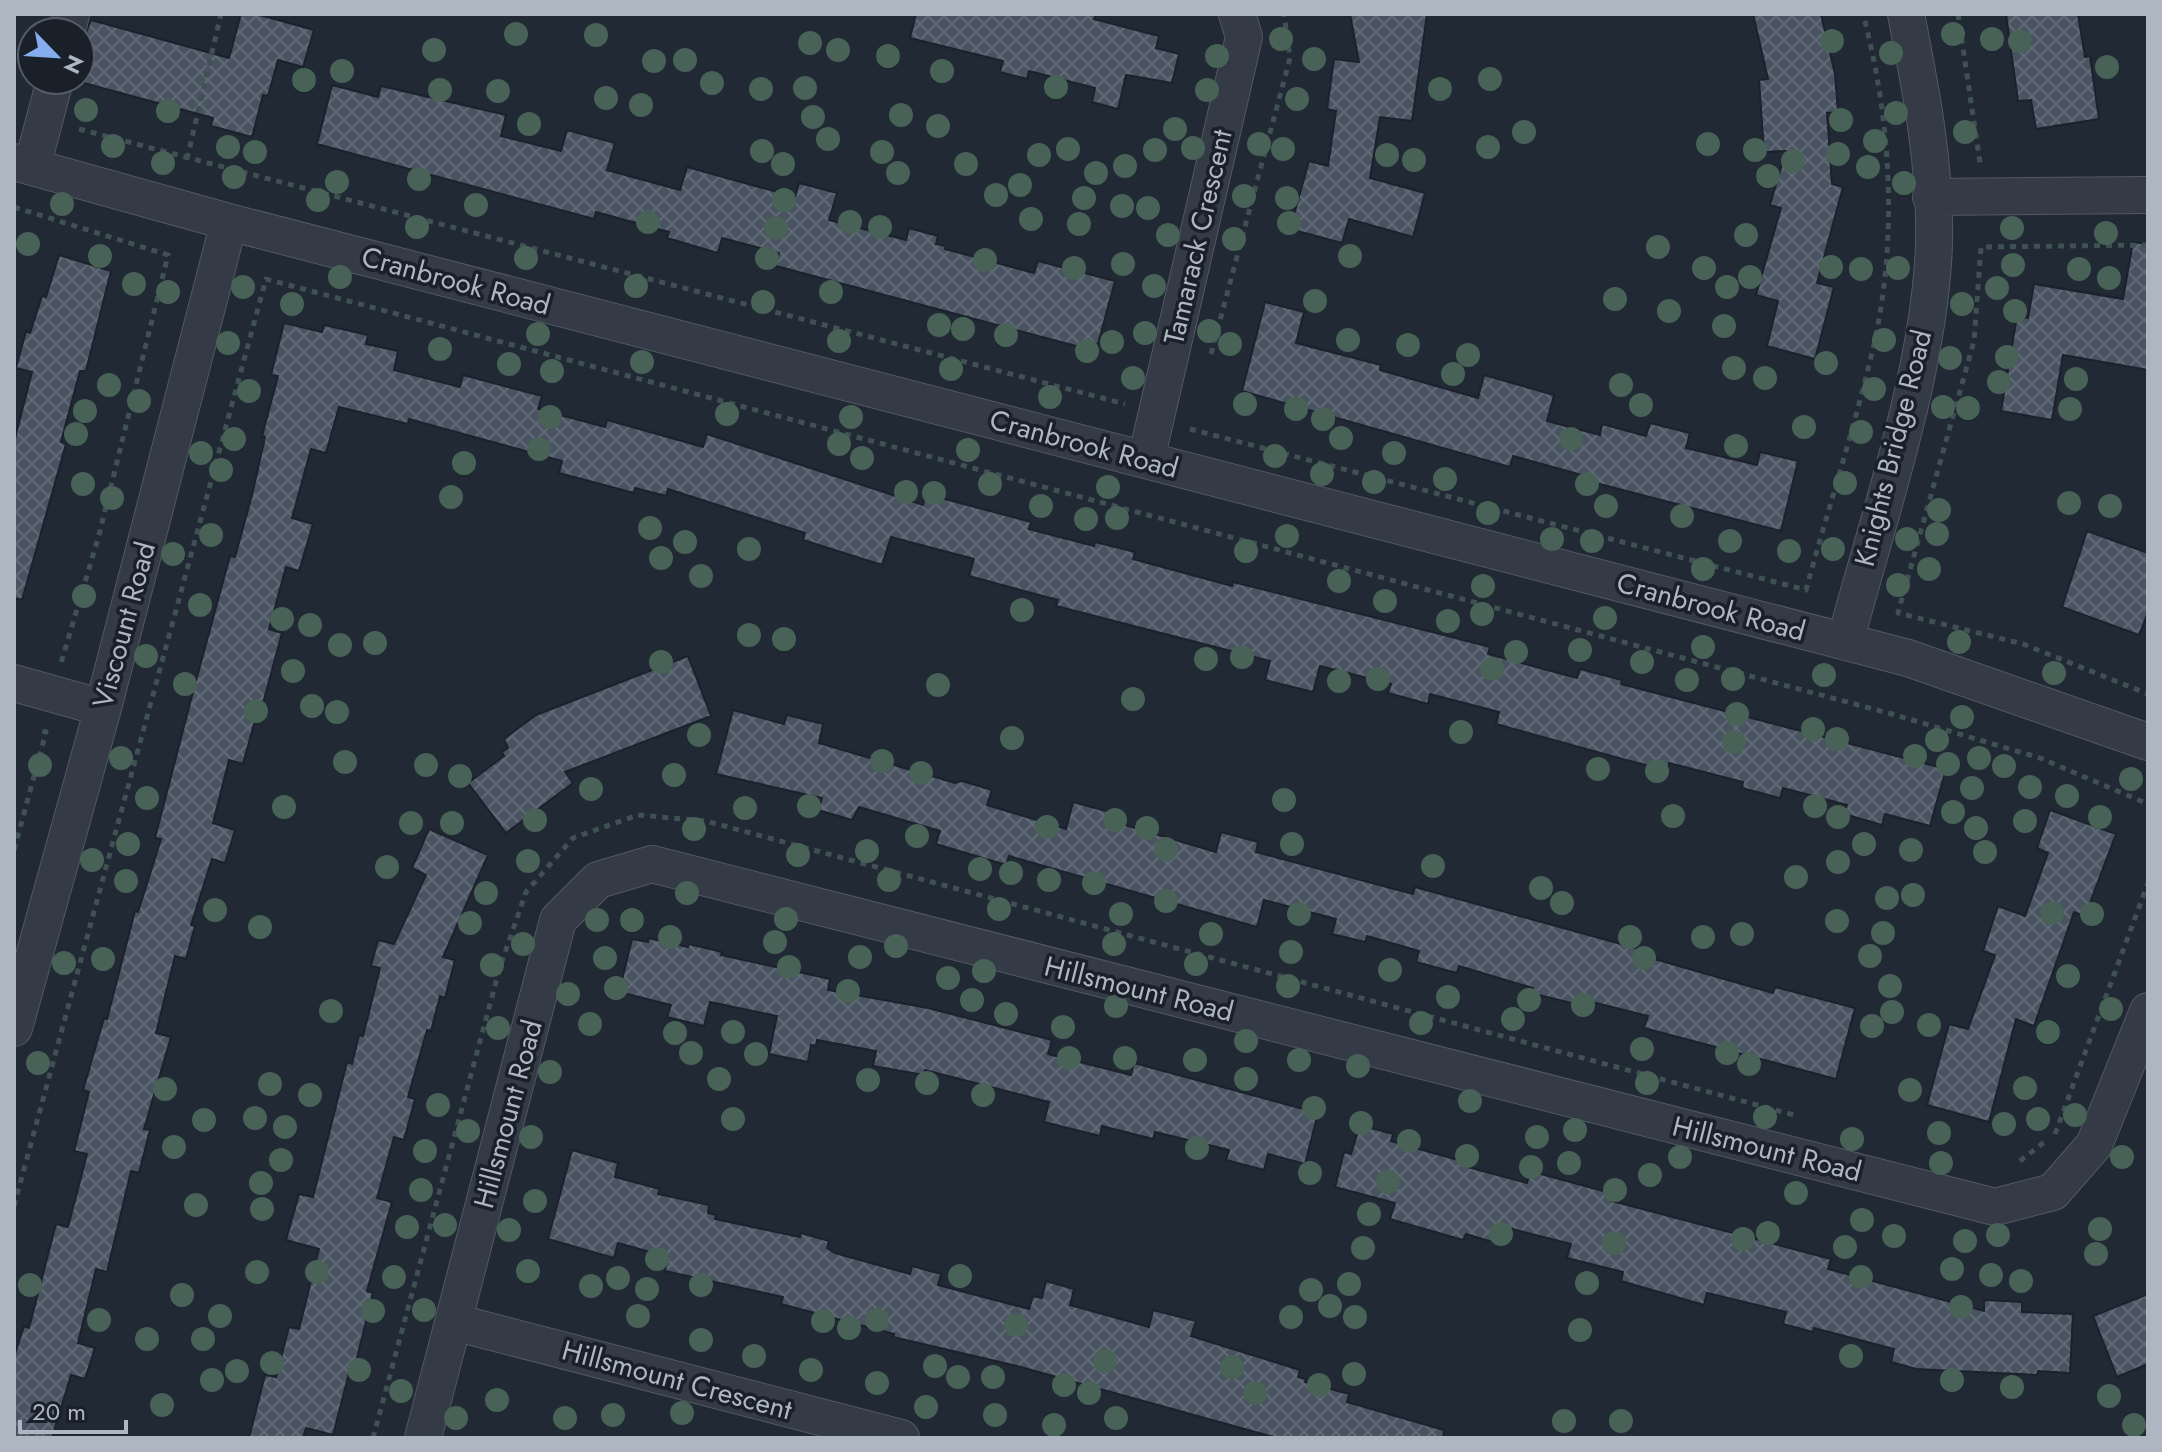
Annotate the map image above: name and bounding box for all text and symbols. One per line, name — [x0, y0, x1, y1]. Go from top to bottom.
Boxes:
north arrow — [16, 16, 96, 96]
text: N — [56, 50, 92, 79]
street label: Tamarack Crescent — [1153, 125, 1243, 349]
street label: Cranbrook Road — [357, 236, 555, 326]
street label: Knights Bridge Road — [1844, 325, 1942, 571]
street label: Cranbrook Road — [985, 399, 1183, 489]
street label: Viscount Road — [82, 537, 166, 713]
street label: Cranbrook Road — [1612, 562, 1810, 652]
street label: Hillsmount Road — [1040, 946, 1238, 1032]
street label: Hillsmount Road — [463, 1015, 553, 1213]
street label: Hillsmount Road — [1668, 1106, 1866, 1192]
street label: Hillsmount Crescent — [558, 1330, 797, 1430]
scale bar — [20, 1384, 126, 1434]
text: 20 m — [32, 1394, 86, 1429]

